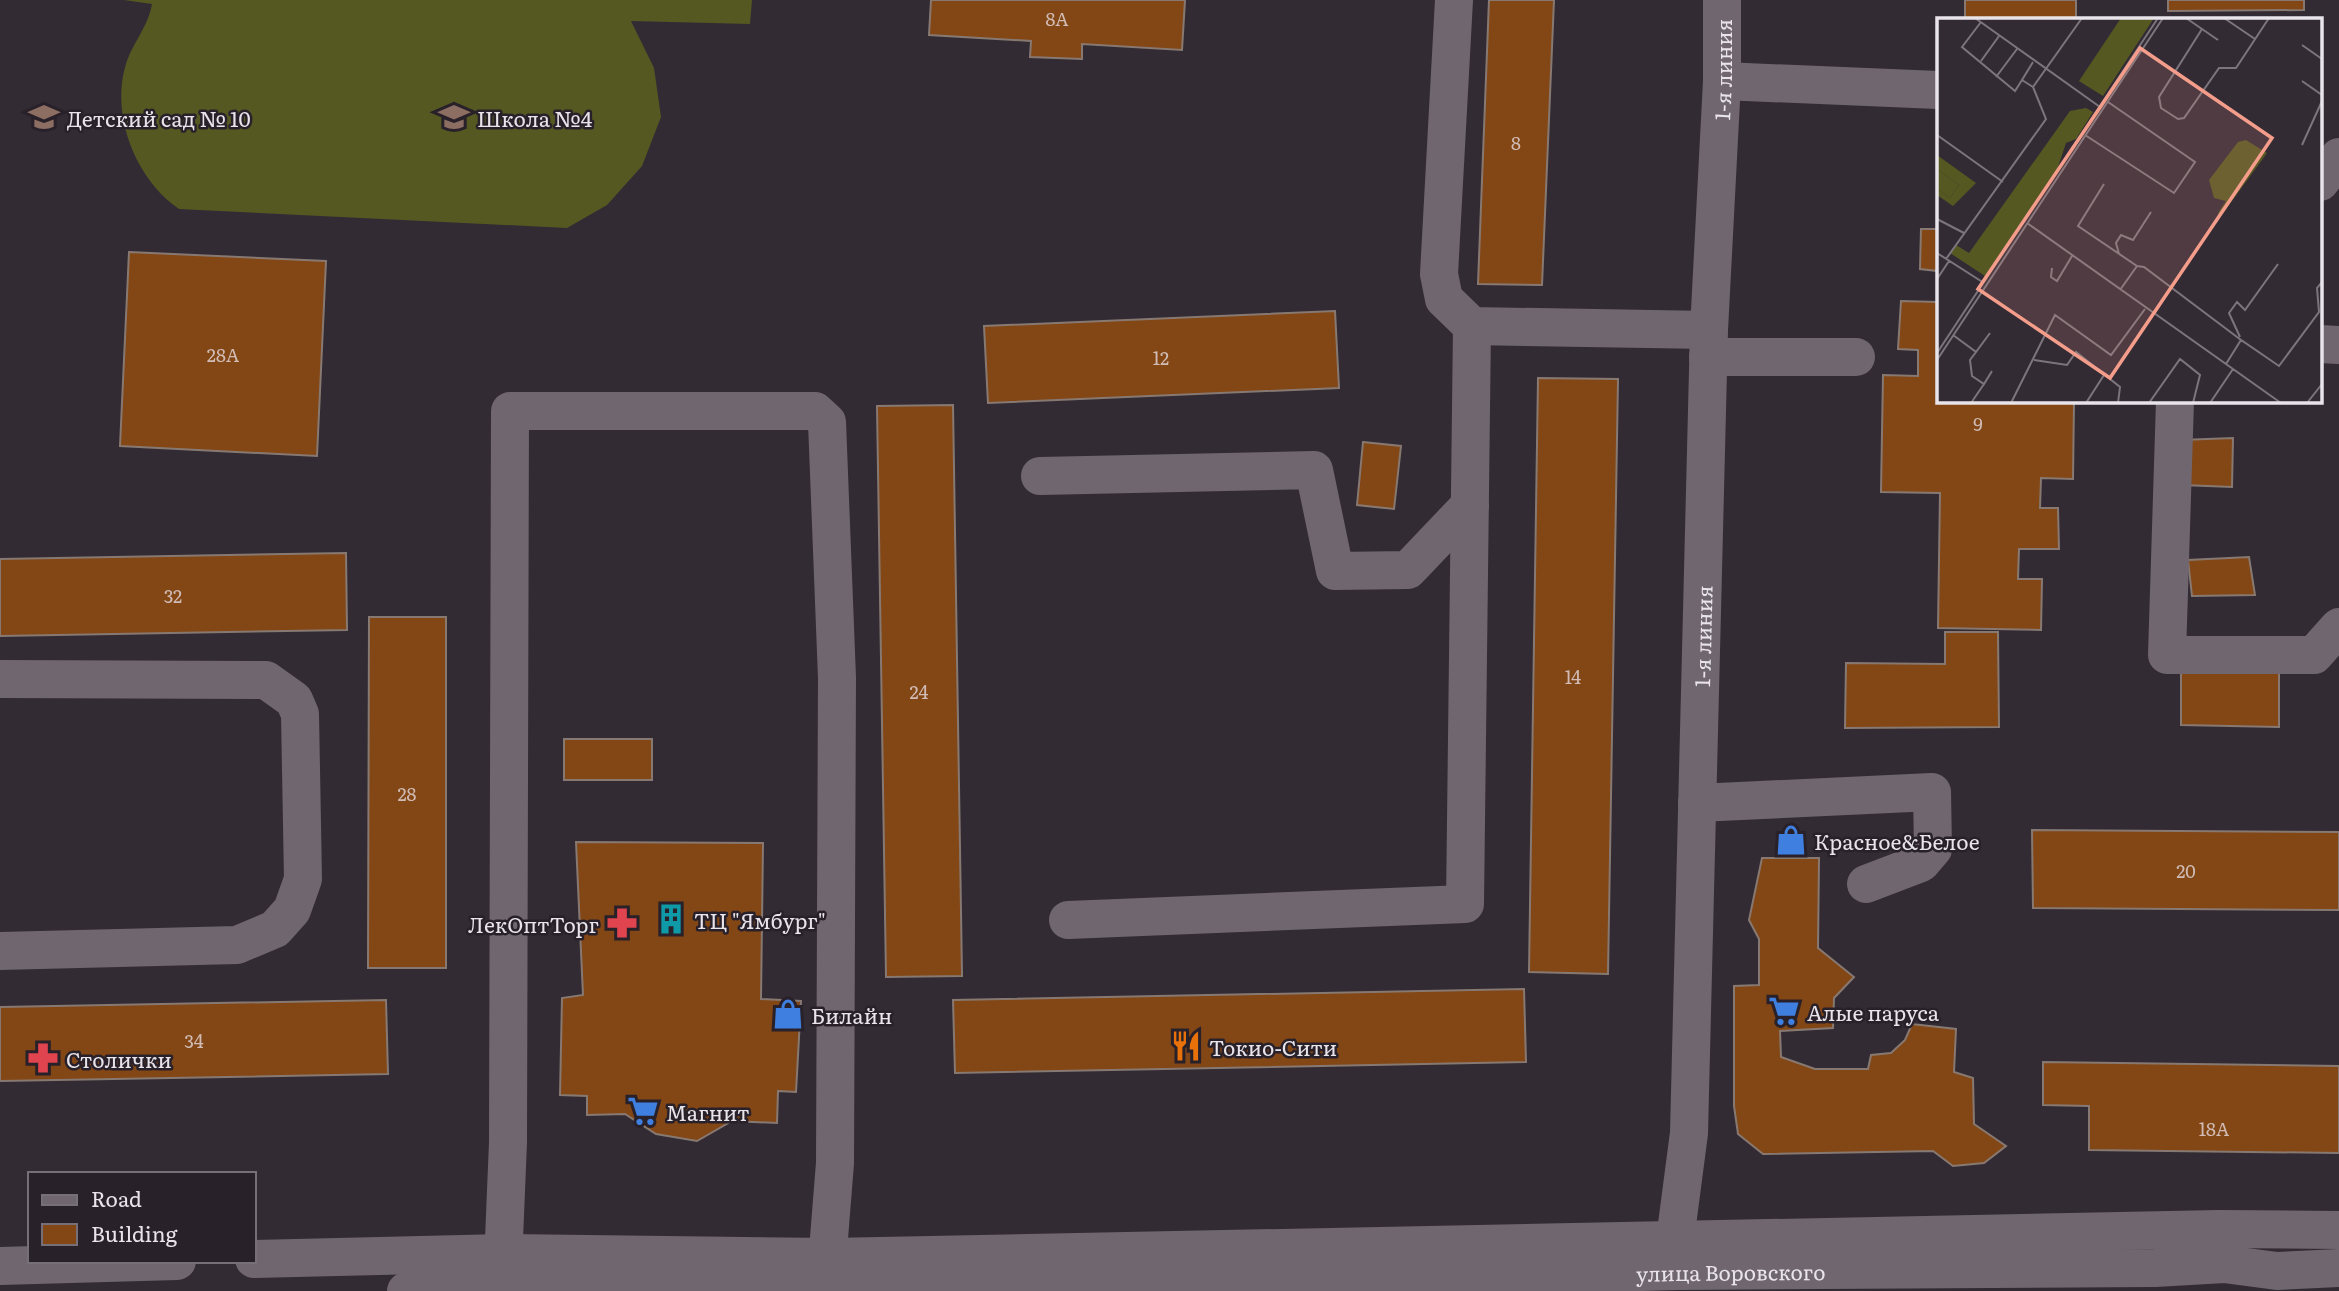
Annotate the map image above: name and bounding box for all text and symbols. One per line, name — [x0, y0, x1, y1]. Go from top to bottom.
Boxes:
house number: 8А — [1045, 5, 1069, 32]
inset map — [1937, 18, 2322, 402]
street label: 1-я линия — [1704, 19, 1738, 121]
school or university icon: Детский сад № 10 — [27, 100, 61, 134]
school or university icon: Школа №4 — [437, 100, 471, 134]
place label: Детский сад № 10 — [67, 102, 251, 133]
place label: Школа №4 — [477, 102, 593, 133]
house number: 8 — [1511, 129, 1521, 156]
house number: 28А — [207, 341, 239, 368]
house number: 12 — [1153, 344, 1169, 371]
house number: 9 — [1973, 410, 1983, 437]
house number: 32 — [164, 582, 182, 609]
street label: 1-я линия — [1685, 585, 1718, 687]
house number: 14 — [1565, 663, 1581, 690]
house number: 24 — [909, 678, 929, 705]
house number: 28 — [397, 780, 417, 807]
shop icon: Красное&Белое — [1774, 823, 1808, 857]
place label: Красное&Белое — [1814, 825, 1980, 856]
house number: 20 — [2176, 857, 2196, 884]
building icon: ТЦ "Ямбург" — [654, 902, 688, 936]
place label: ТЦ "Ямбург" — [694, 904, 826, 935]
pharmacy icon: ЛекОптТорг — [605, 906, 639, 940]
place label: ЛекОптТорг — [468, 908, 599, 939]
supermarket icon: Алые паруса — [1767, 994, 1801, 1028]
place label: Алые паруса — [1807, 996, 1940, 1027]
shop icon: Билайн — [771, 997, 805, 1031]
place label: Билайн — [811, 999, 892, 1030]
house number: 34 — [184, 1027, 204, 1054]
restaurant icon: Токио-Сити — [1169, 1029, 1203, 1063]
place label: Токио-Сити — [1209, 1031, 1337, 1062]
pharmacy icon: Столички — [26, 1041, 60, 1075]
place label: Столички — [66, 1043, 172, 1074]
supermarket icon: Магнит — [626, 1094, 660, 1128]
place label: Магнит — [666, 1096, 750, 1127]
house number: 18А — [2199, 1115, 2229, 1142]
legend — [28, 1172, 256, 1263]
text: Road — [91, 1182, 142, 1213]
text: Building — [91, 1217, 178, 1248]
street label: улица Воровского — [1636, 1255, 1826, 1288]

